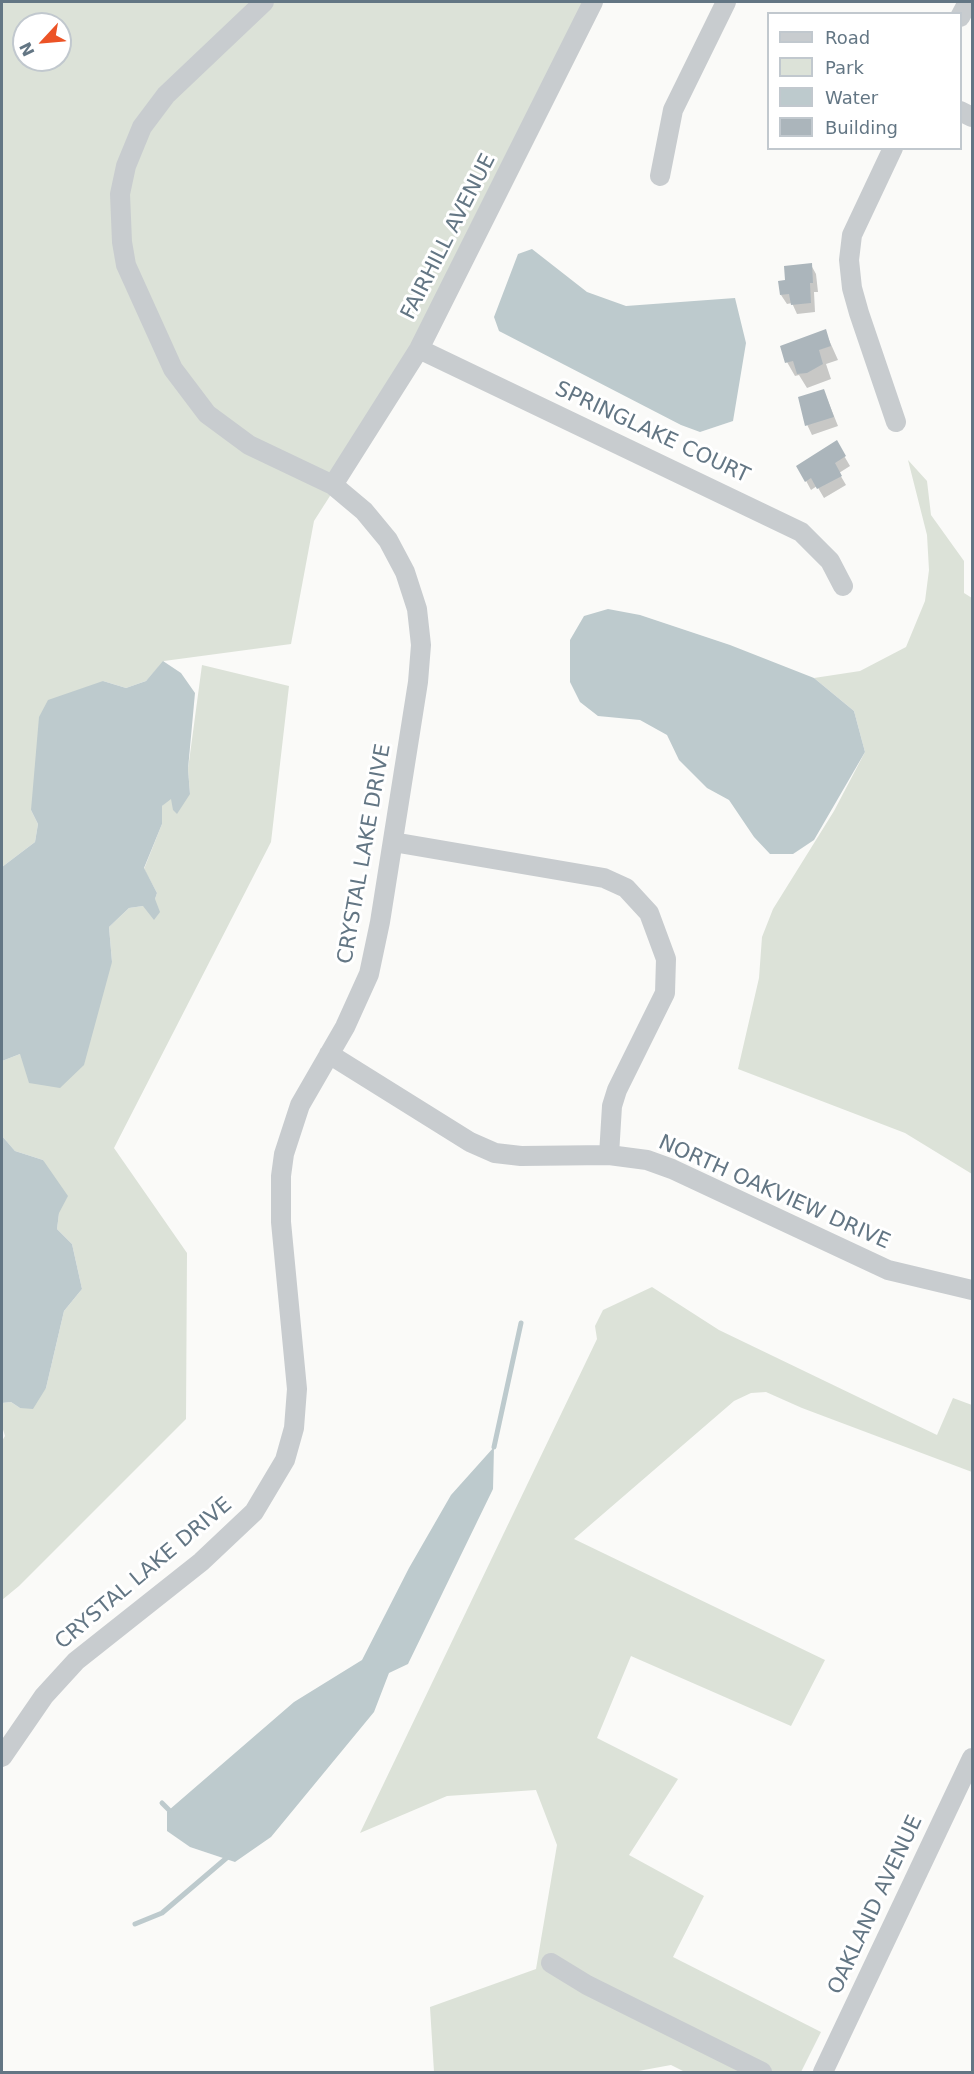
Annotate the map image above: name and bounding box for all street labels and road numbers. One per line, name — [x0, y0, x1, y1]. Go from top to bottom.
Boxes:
street label: FAIRHILL AVENUE — [396, 150, 502, 324]
street label: SPRINGLAKE COURT — [551, 377, 753, 489]
street label: CRYSTAL LAKE DRIVE — [333, 742, 397, 966]
street label: NORTH OAKVIEW DRIVE — [654, 1130, 894, 1256]
street label: CRYSTAL LAKE DRIVE — [51, 1493, 237, 1655]
street label: OAKLAND AVENUE — [824, 1812, 928, 1998]

